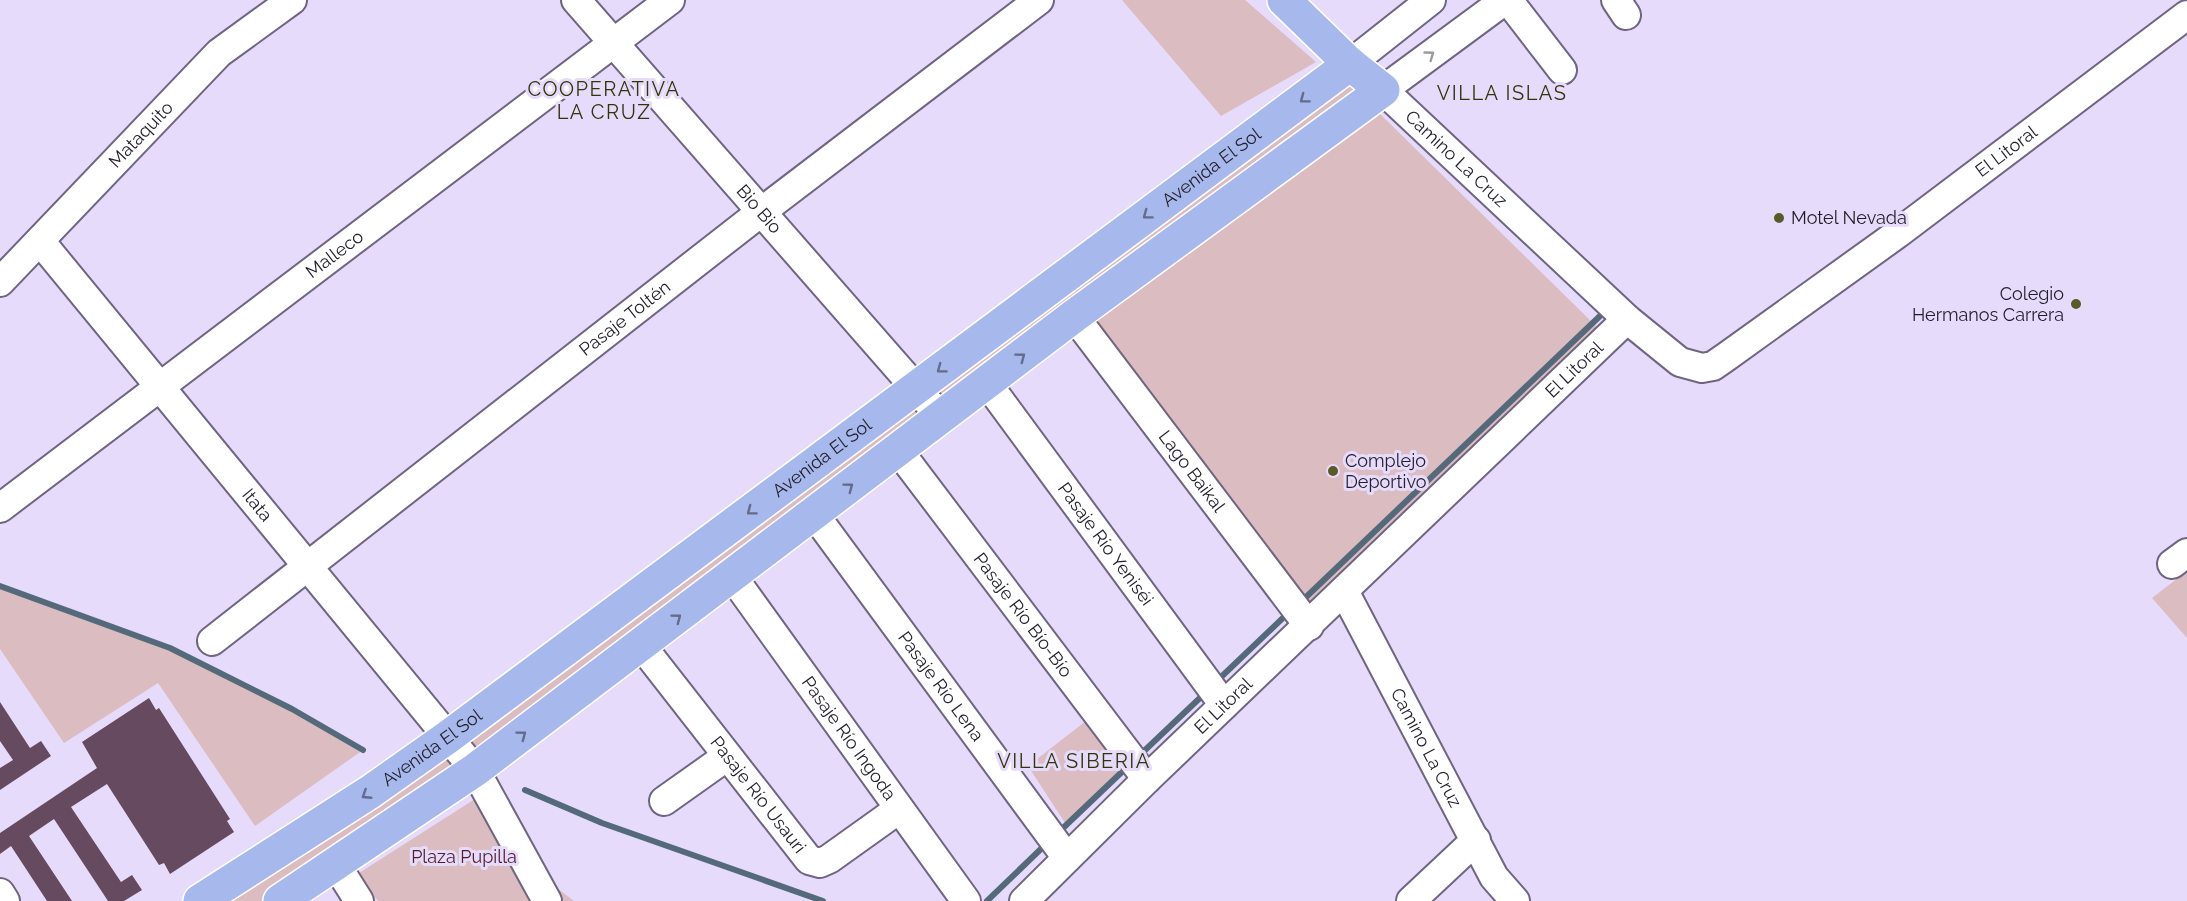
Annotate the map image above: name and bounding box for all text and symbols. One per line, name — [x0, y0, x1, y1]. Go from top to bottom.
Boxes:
one-way arrow — [1424, 51, 1435, 62]
district label: COOPERATIVA LA CRUZ — [528, 77, 680, 124]
district label: VILLA ISLAS — [1437, 81, 1567, 105]
one-way arrow — [1299, 91, 1310, 102]
street label: Mataquito — [104, 97, 177, 172]
street label: Camino La Cruz — [1401, 106, 1512, 211]
street label: El Litoral — [1971, 121, 2041, 181]
street label: Avenida El Sol — [1158, 123, 1265, 211]
street label: Bio Bio — [733, 180, 787, 238]
place label: Motel Nevada — [1791, 207, 1907, 228]
one-way arrow — [1143, 208, 1154, 219]
marker: Motel Nevada — [1772, 211, 1786, 225]
street label: Malleco — [302, 225, 367, 282]
street label: Pasaje Toltén — [575, 276, 674, 360]
place label: Colegio Hermanos Carrera — [1912, 283, 2064, 325]
marker: Colegio Hermanos Carrera — [2069, 297, 2083, 311]
street label: El Litoral — [1541, 337, 1607, 402]
one-way arrow — [1015, 353, 1026, 364]
one-way arrow — [936, 362, 947, 373]
street label: Avenida El Sol — [768, 414, 875, 501]
street label: Lago Baikal — [1155, 426, 1230, 516]
place label: Complejo Deportivo — [1345, 450, 1427, 492]
marker: Complejo Deportivo — [1326, 464, 1340, 478]
street label: Pasaje Río Yeniséi — [1054, 478, 1158, 609]
one-way arrow — [843, 483, 854, 494]
street label: Itata — [238, 484, 277, 525]
one-way arrow — [746, 504, 757, 515]
street label: Pasaje Río Bío-Bío — [970, 548, 1077, 681]
one-way arrow — [671, 614, 682, 625]
street label: Pasaje Río Lena — [894, 627, 988, 745]
street label: Pasaje Río Ingoda — [798, 672, 901, 804]
street label: El Litoral — [1190, 673, 1256, 738]
street label: Camino La Cruz — [1387, 684, 1467, 811]
street label: Avenida El Sol — [378, 704, 486, 790]
one-way arrow — [515, 731, 526, 742]
street label: Pasaje Río Usauri — [706, 732, 811, 857]
district label: VILLA SIBERIA — [997, 749, 1151, 773]
one-way arrow — [362, 787, 372, 799]
park label: Plaza Pupilla — [411, 846, 517, 867]

